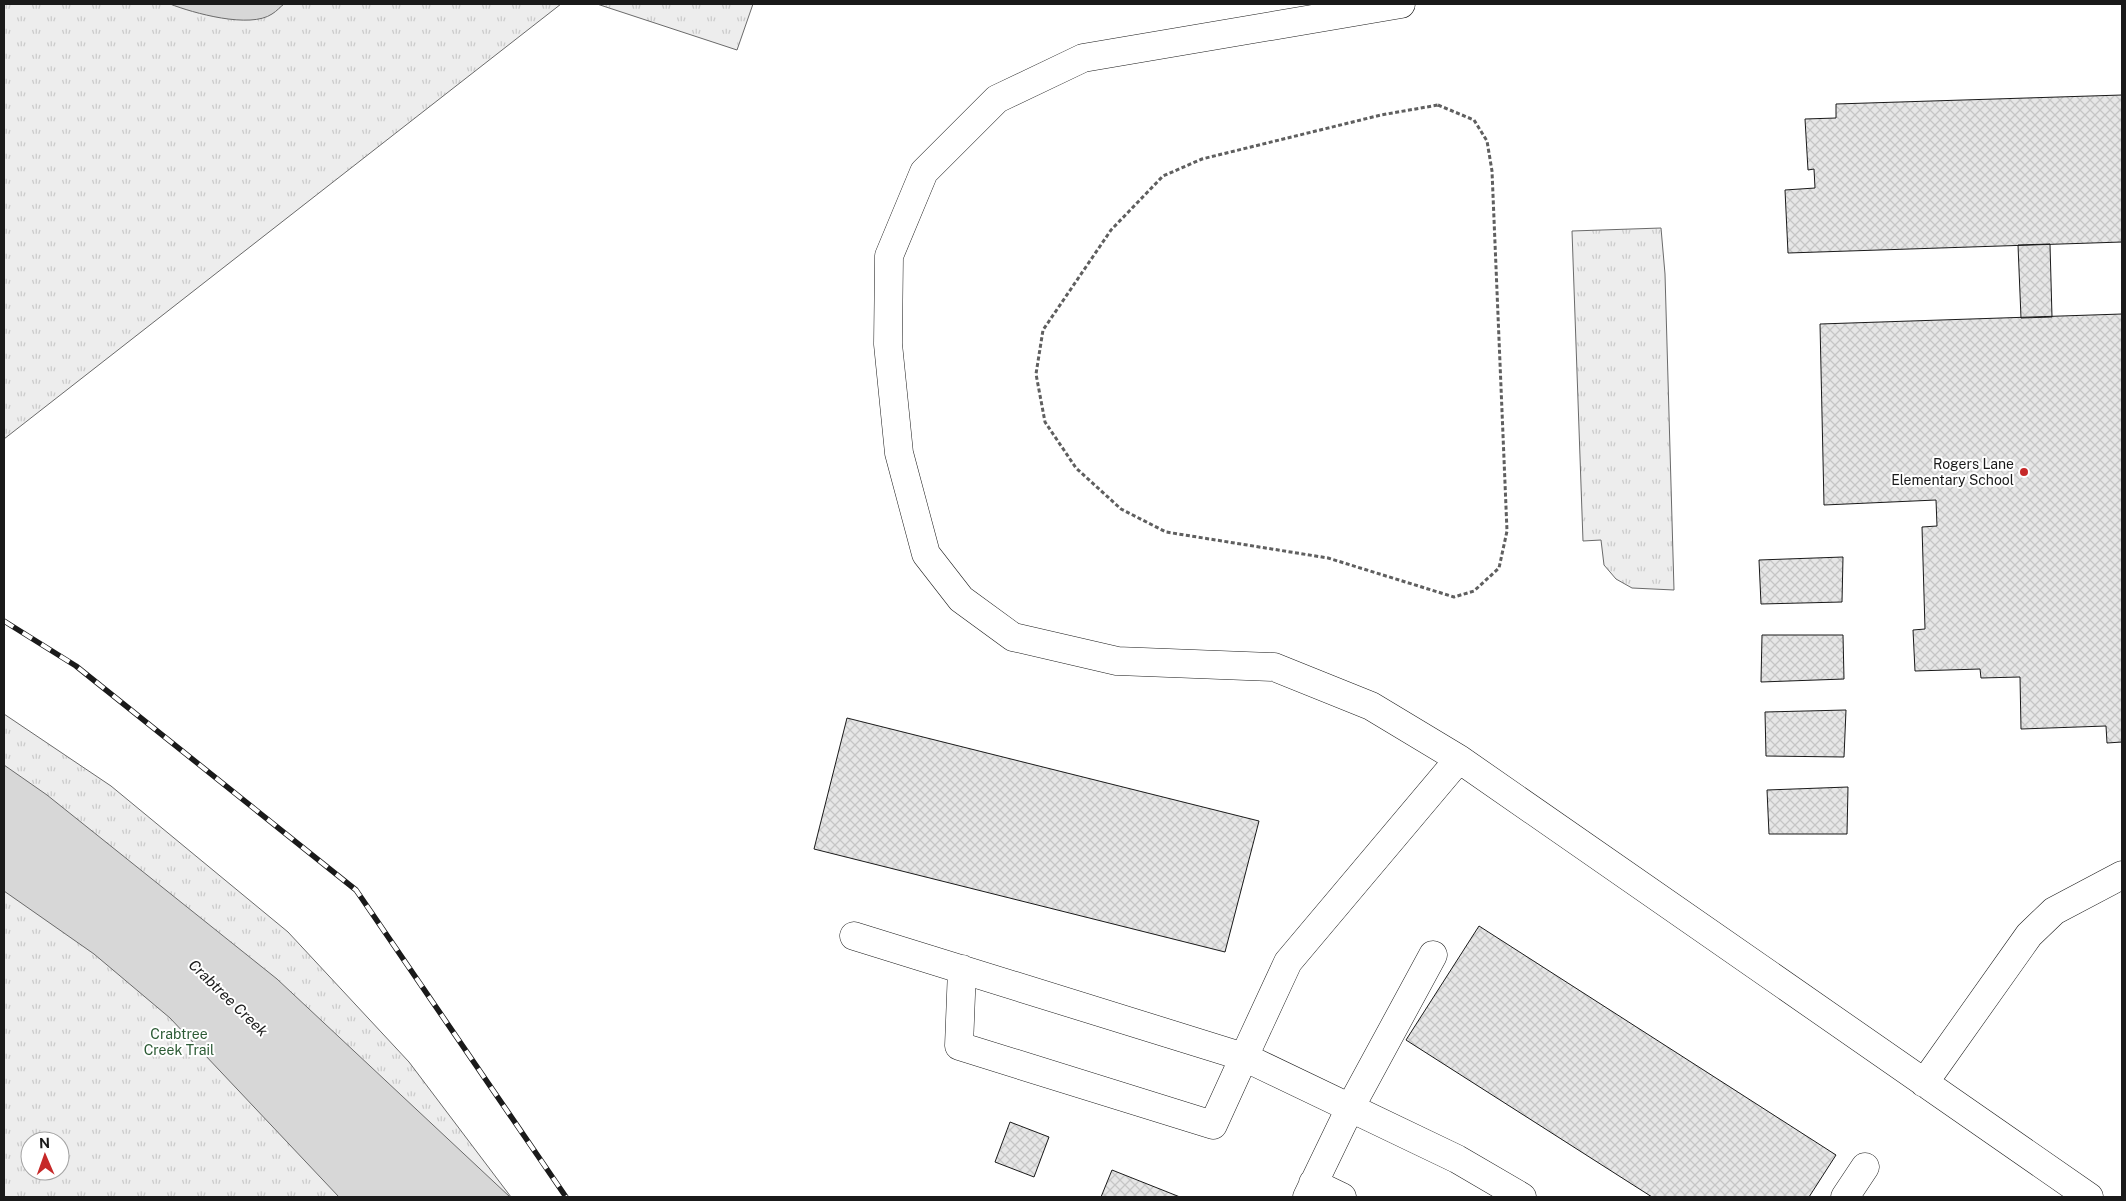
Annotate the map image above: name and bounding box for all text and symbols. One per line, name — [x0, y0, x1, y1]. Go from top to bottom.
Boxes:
place label: Rogers Lane Elementary School — [1891, 456, 2014, 488]
marker: Rogers Lane Elementary School — [2018, 466, 2030, 478]
water label: Crabtree Creek — [185, 956, 272, 1040]
park label: Crabtree Creek Trail — [144, 1026, 214, 1058]
north arrow — [20, 1131, 70, 1181]
text: N — [39, 1135, 50, 1151]

